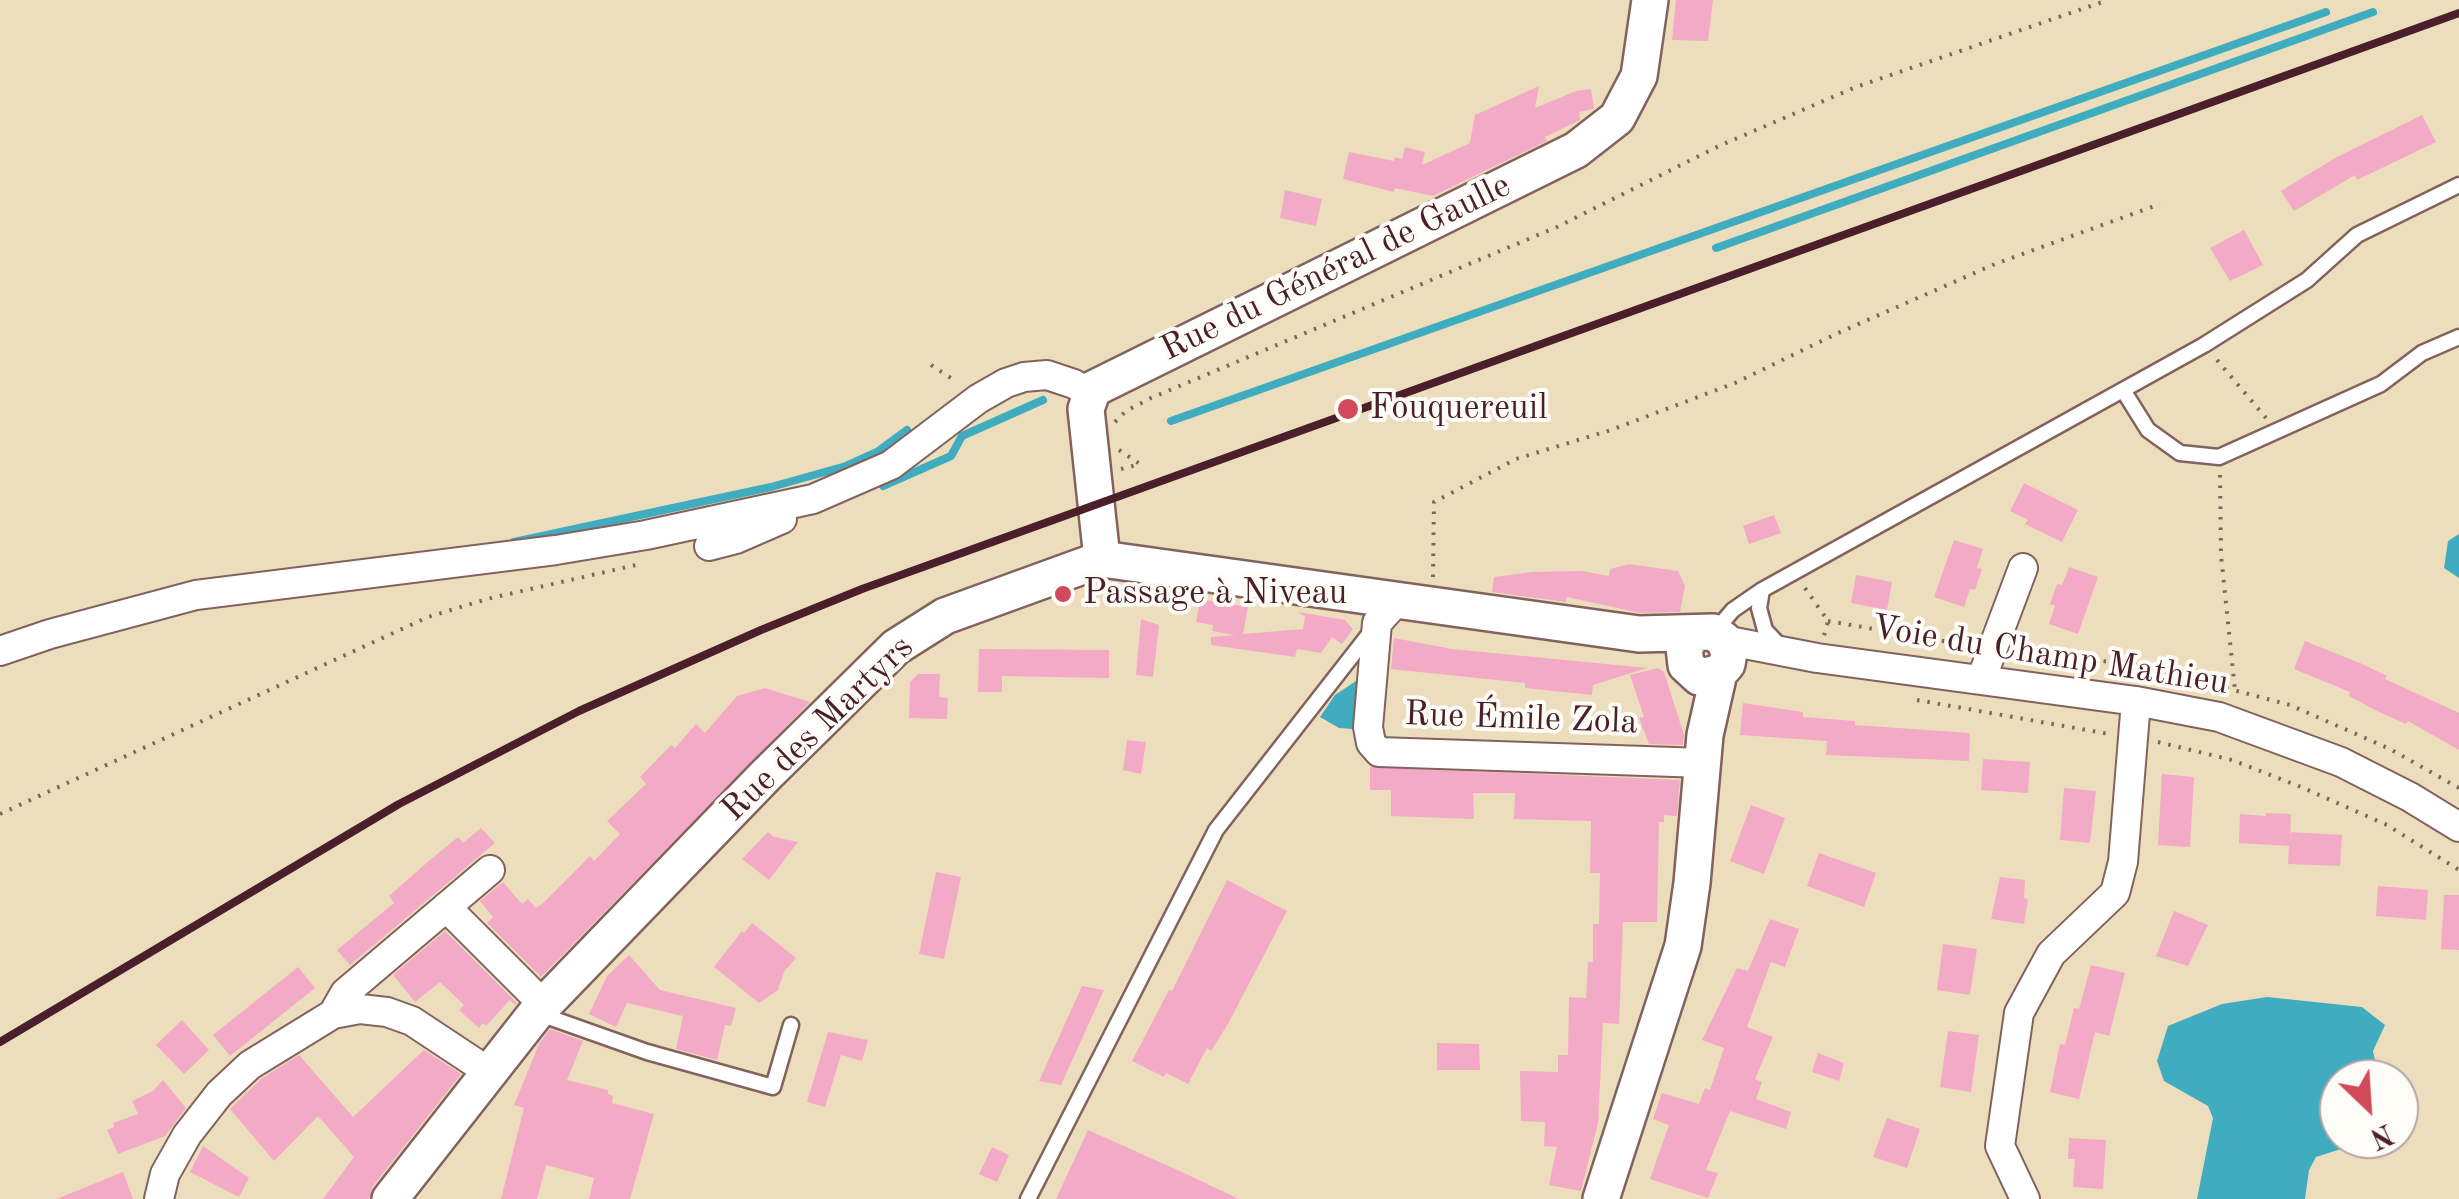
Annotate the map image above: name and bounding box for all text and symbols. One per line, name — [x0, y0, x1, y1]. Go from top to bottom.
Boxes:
street label: Rue du Général de Gaulle — [1154, 165, 1518, 371]
place label: Fouquereuil — [1370, 388, 1548, 430]
marker: Fouquereuil — [1335, 396, 1361, 422]
place label: Passage à Niveau — [1083, 573, 1347, 615]
marker: Passage à Niveau — [1052, 583, 1074, 605]
street label: Voie du Champ Mathieu — [1869, 607, 2231, 705]
street label: Rue des Martyrs — [713, 627, 923, 831]
street label: Rue Émile Zola — [1404, 694, 1638, 744]
north arrow — [2319, 1059, 2419, 1159]
text: N — [2365, 1117, 2396, 1152]

